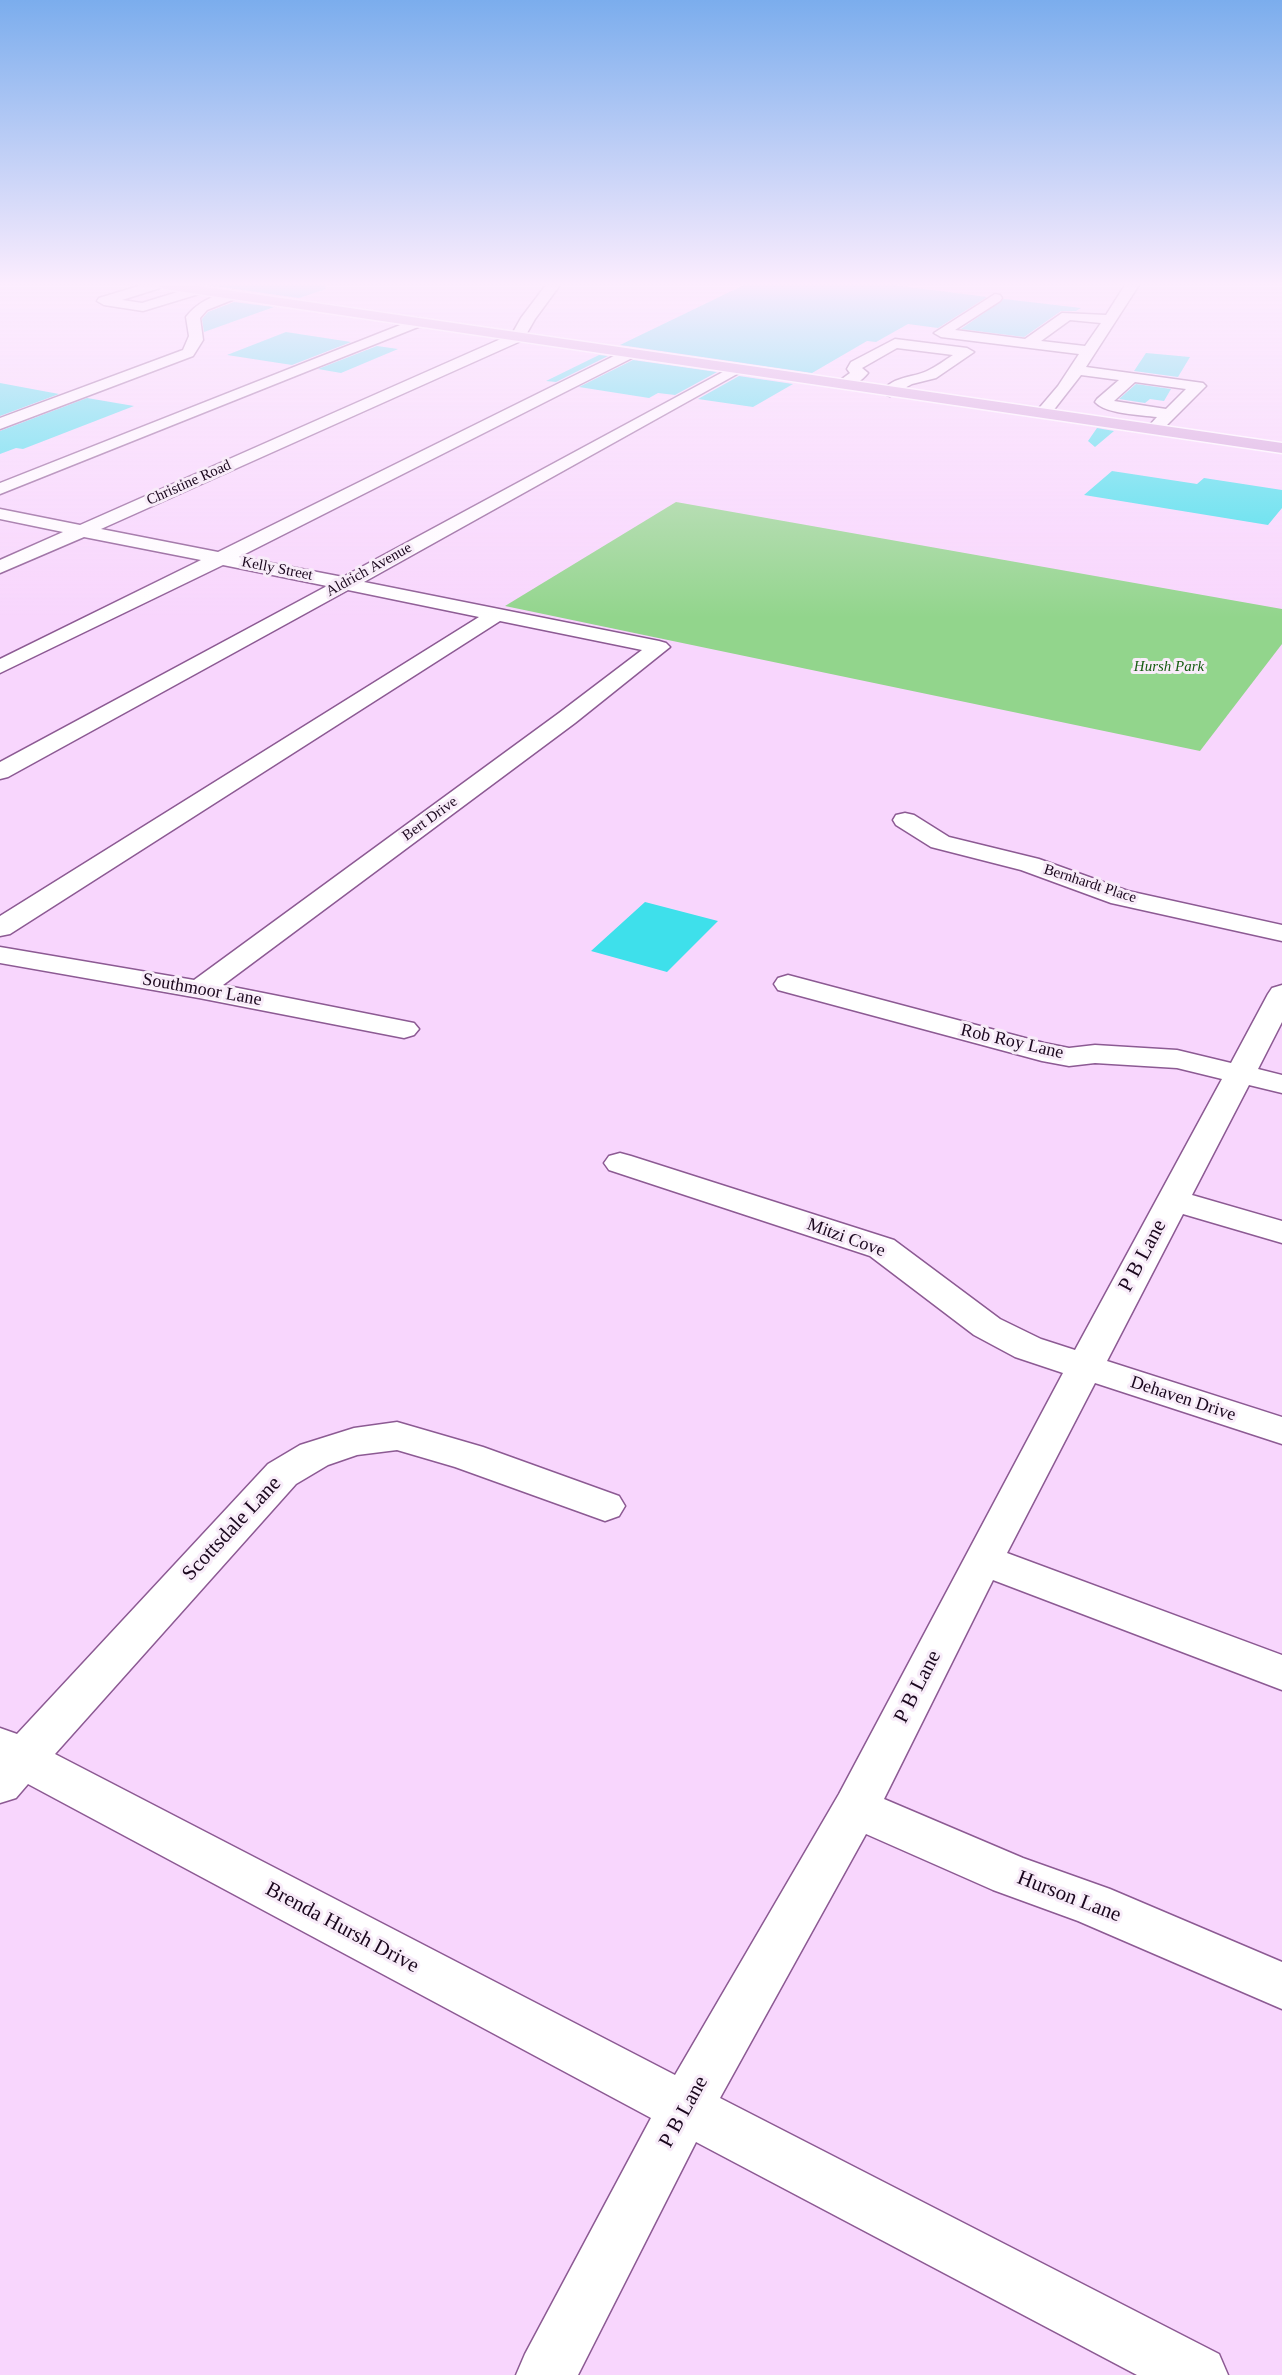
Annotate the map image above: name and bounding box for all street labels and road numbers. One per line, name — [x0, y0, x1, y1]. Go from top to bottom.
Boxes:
street label: Christine Road — [144, 456, 234, 510]
street label: Aldrich Avenue — [323, 539, 415, 601]
street label: Kelly Street — [240, 553, 314, 585]
street label: Bert Drive — [399, 793, 461, 845]
street label: Bernhardt Place — [1041, 861, 1139, 907]
street label: Southmoor Lane — [141, 969, 263, 1011]
street label: Rob Roy Lane — [958, 1020, 1066, 1064]
street label: Mitzi Cove — [804, 1214, 888, 1262]
street label: P B Lane — [1114, 1216, 1172, 1296]
street label: Dehaven Drive — [1128, 1372, 1238, 1426]
street label: Scottsdale Lane — [177, 1472, 287, 1586]
street label: P B Lane — [889, 1646, 947, 1728]
street label: Hurson Lane — [1014, 1866, 1124, 1928]
street label: Brenda Hursh Drive — [261, 1877, 423, 1979]
street label: P B Lane — [654, 2072, 714, 2152]

